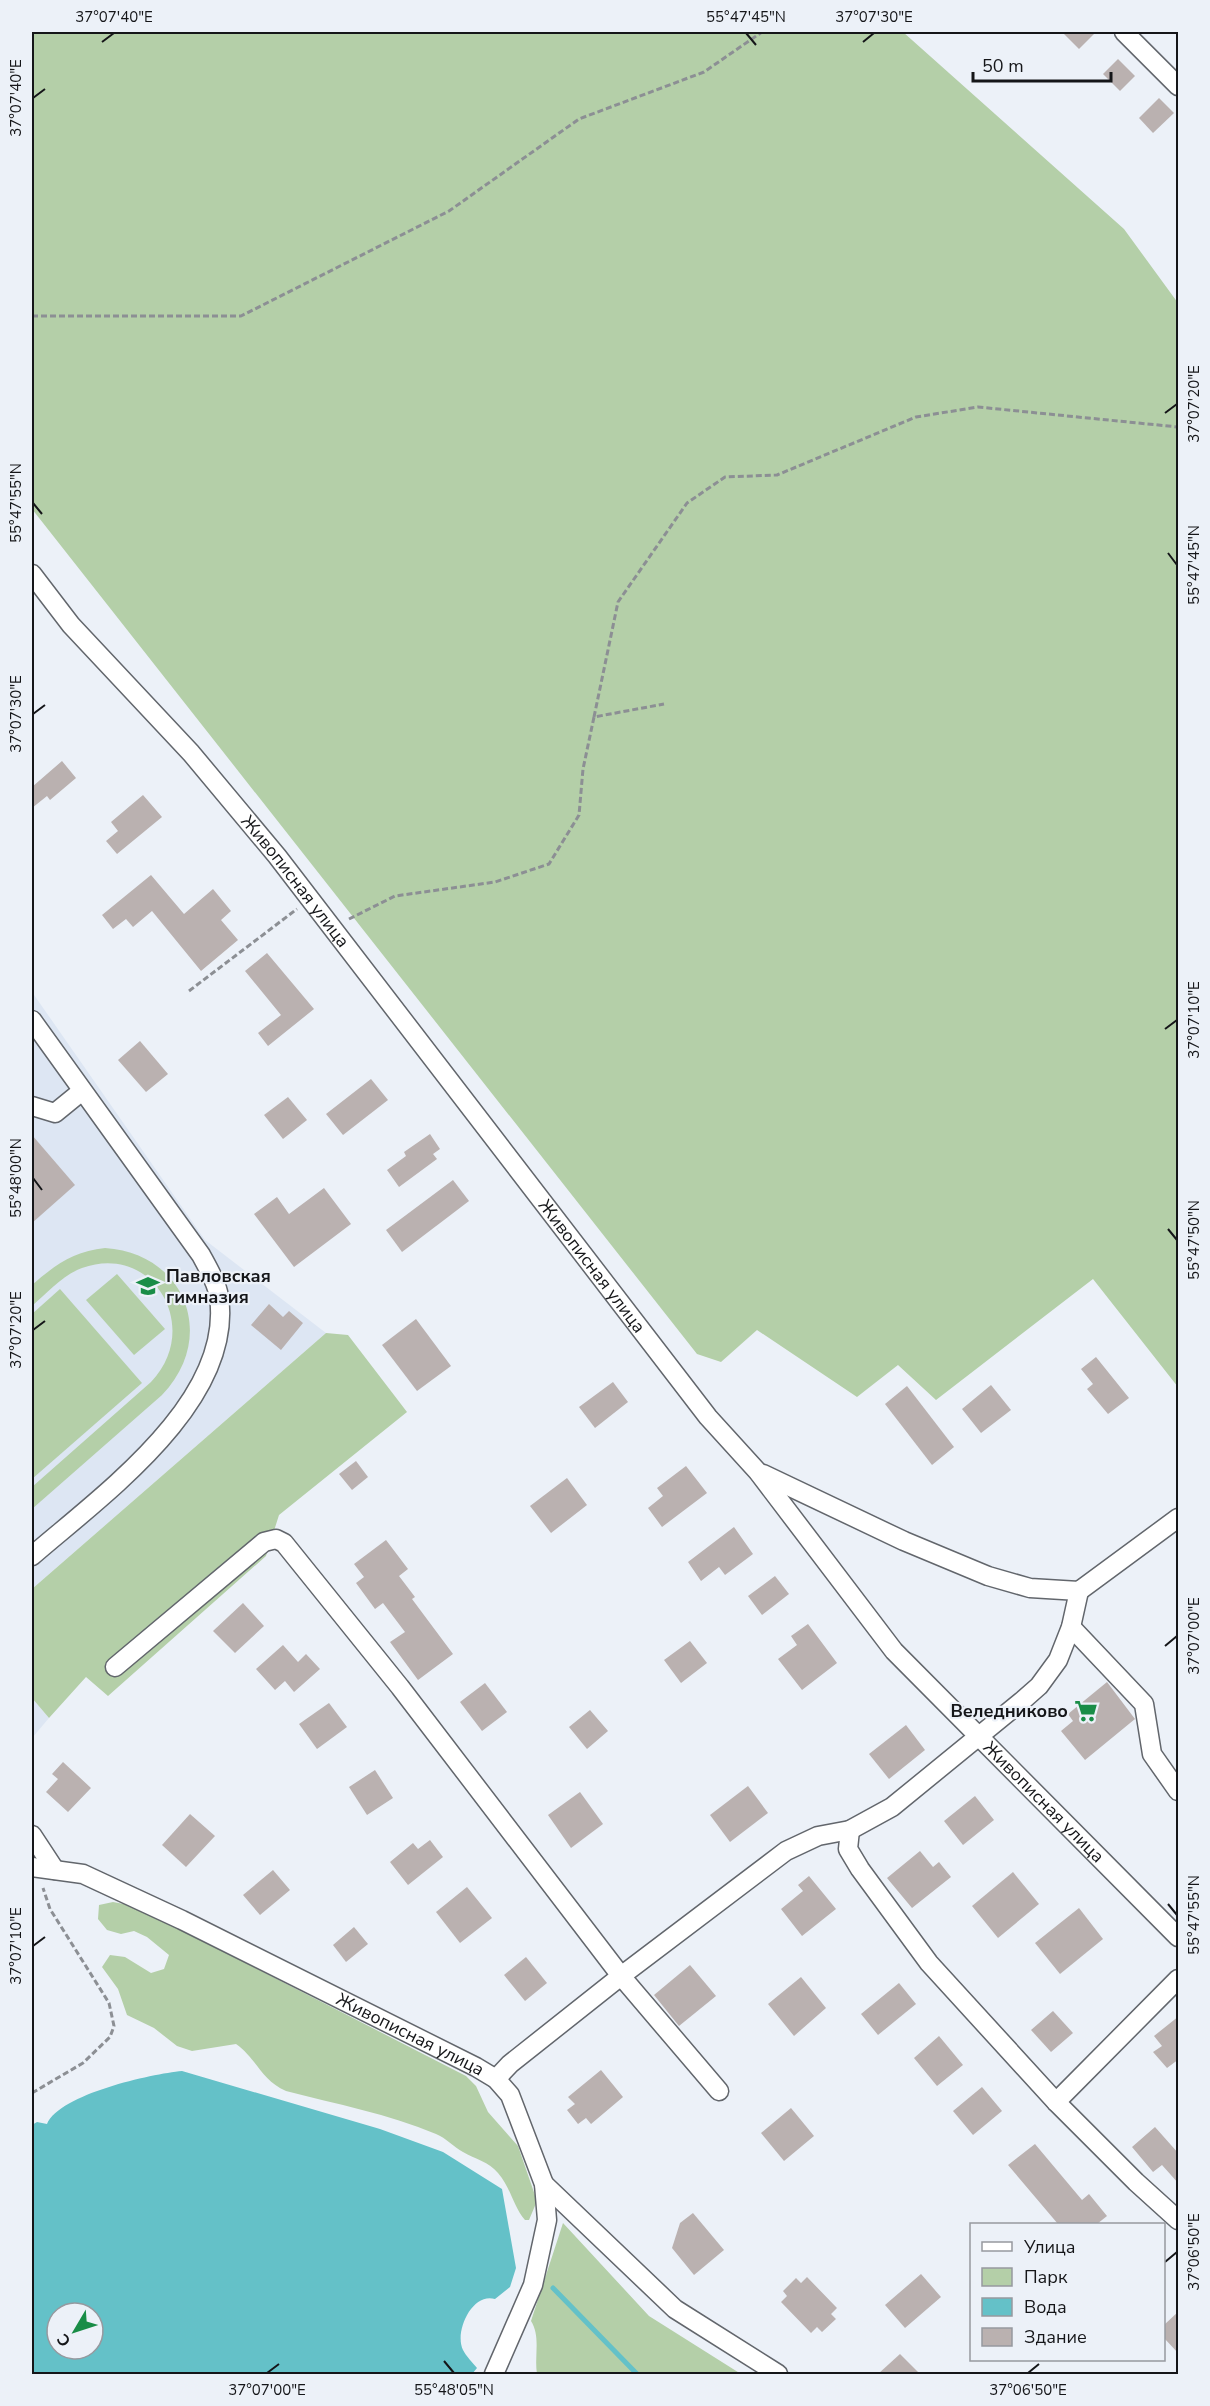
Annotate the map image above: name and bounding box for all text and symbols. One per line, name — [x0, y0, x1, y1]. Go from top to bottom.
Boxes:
text: 37°07'40"E — [75, 7, 153, 27]
text: 55°47'45"N — [706, 7, 786, 27]
text: 37°07'30"E — [835, 7, 913, 27]
scale bar — [973, 45, 1111, 83]
text: 50 m — [982, 54, 1024, 78]
text: 37°07'40"E — [6, 59, 26, 137]
text: 37°07'20"E — [1184, 365, 1204, 443]
text: 55°47'55"N — [6, 463, 26, 543]
text: 55°47'45"N — [1184, 525, 1204, 605]
text: 37°07'30"E — [6, 675, 26, 753]
street label: Живописная улица — [236, 810, 355, 952]
text: 37°07'10"E — [1184, 981, 1204, 1059]
text: 55°48'00"N — [6, 1138, 26, 1218]
street label: Живописная улица — [533, 1194, 651, 1338]
text: 55°47'50"N — [1184, 1200, 1204, 1280]
place label: Павловская гимназия — [166, 1264, 271, 1309]
school or university icon: Павловская гимназия — [135, 1273, 161, 1299]
text: 37°07'20"E — [6, 1291, 26, 1369]
text: 37°07'00"E — [1184, 1597, 1204, 1675]
supermarket icon: Веледниково — [1073, 1698, 1099, 1724]
place label: Веледниково — [950, 1699, 1068, 1723]
street label: Живописная улица — [978, 1736, 1110, 1868]
text: 55°47'55"N — [1184, 1875, 1204, 1955]
text: 37°07'10"E — [6, 1907, 26, 1985]
street label: Живописная улица — [332, 1987, 489, 2081]
text: 37°06'50"E — [1184, 2213, 1204, 2291]
legend — [970, 2223, 1165, 2361]
text: Улица — [1023, 2235, 1075, 2259]
text: Парк — [1024, 2265, 1068, 2289]
text: Вода — [1024, 2295, 1067, 2319]
north arrow — [45, 2301, 105, 2361]
text: Здание — [1024, 2325, 1087, 2349]
text: С — [52, 2329, 76, 2351]
text: 37°07'00"E — [228, 2380, 306, 2400]
text: 55°48'05"N — [414, 2380, 494, 2400]
text: 37°06'50"E — [989, 2380, 1067, 2400]

